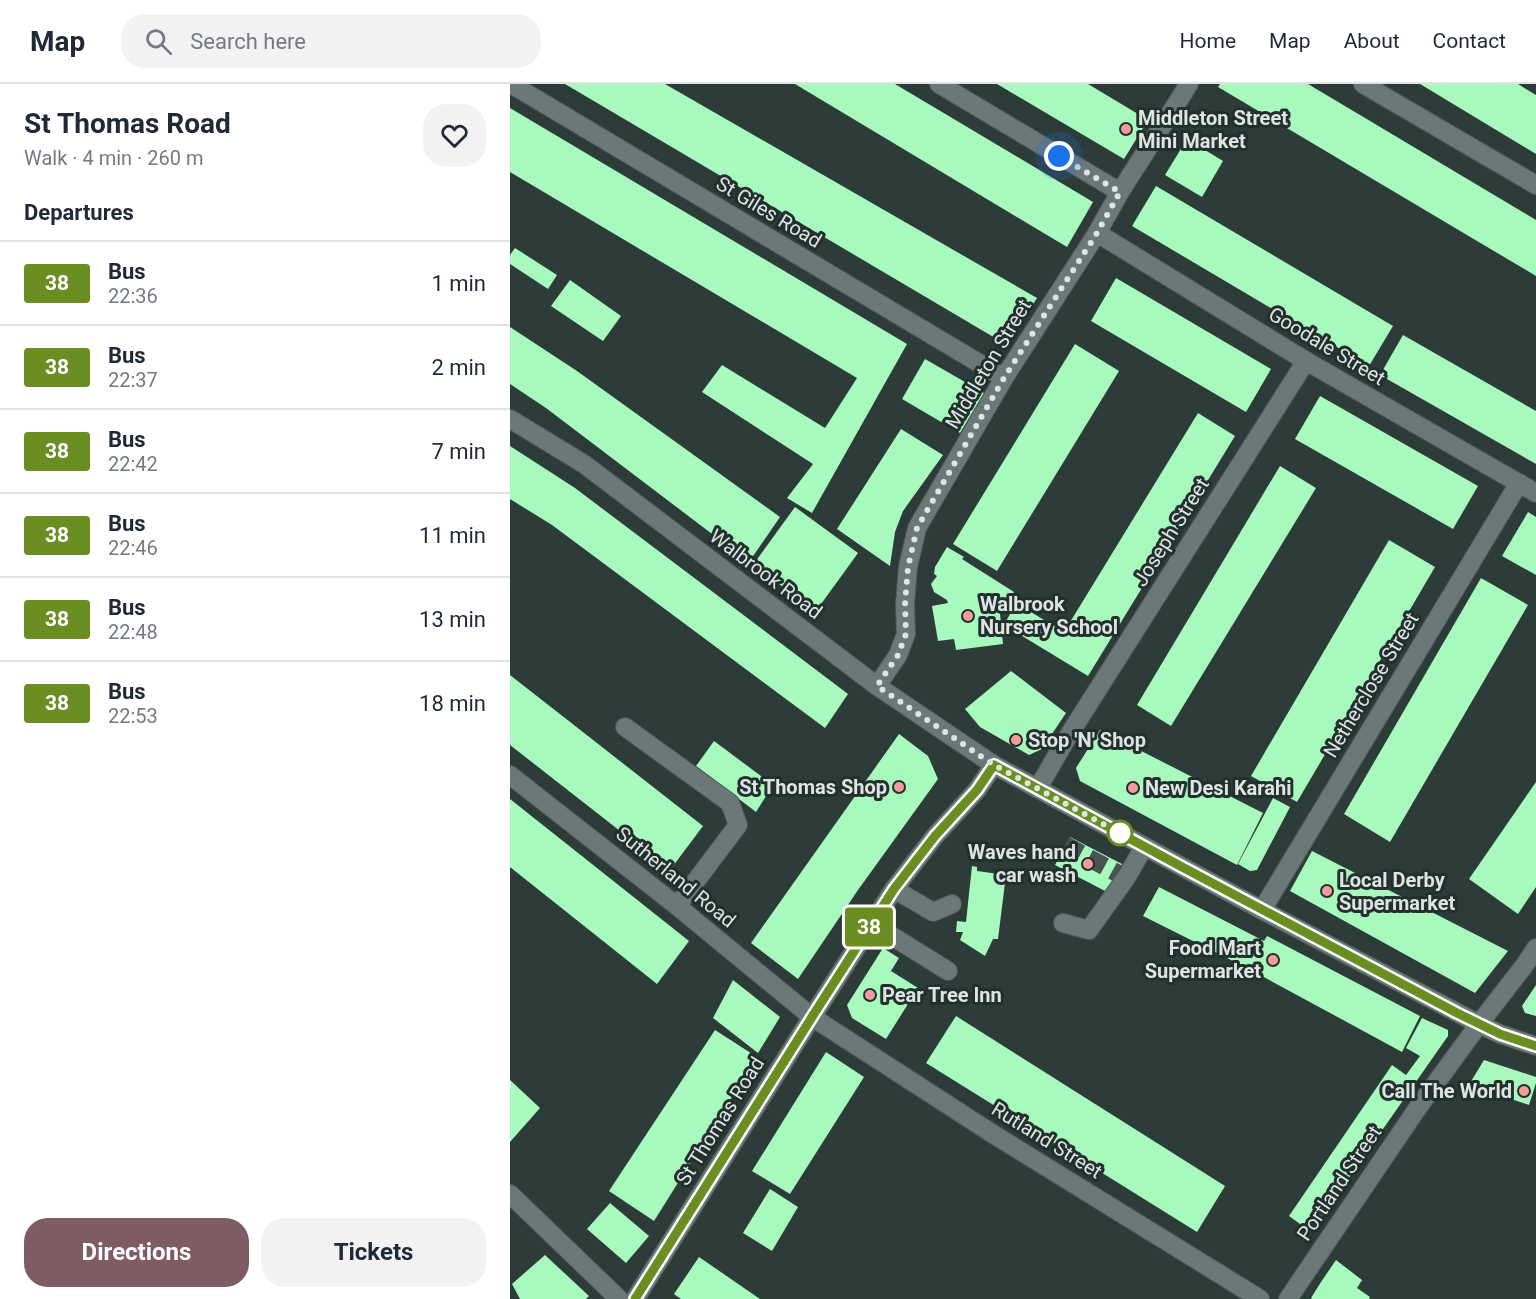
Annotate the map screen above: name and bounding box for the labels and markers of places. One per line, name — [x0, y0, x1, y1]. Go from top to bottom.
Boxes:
place label: Middleton Street Mini Market — [1138, 106, 1288, 153]
marker: Middleton Street Mini Market — [1119, 122, 1133, 136]
place label: Walbrook Nursery School — [980, 592, 1118, 639]
marker: Walbrook Nursery School — [961, 609, 975, 623]
place label: Stop 'N' Shop — [1028, 728, 1146, 752]
marker: Stop 'N' Shop — [1009, 733, 1023, 747]
place label: St Thomas Shop — [739, 775, 887, 799]
place label: New Desi Karahi — [1145, 776, 1292, 800]
marker: St Thomas Shop — [892, 780, 906, 794]
marker: New Desi Karahi — [1126, 781, 1140, 795]
unlabelled marker — [1107, 820, 1133, 846]
place label: Waves hand car wash — [968, 840, 1076, 887]
marker: Waves hand car wash — [1081, 857, 1095, 871]
place label: Local Derby Supermarket — [1339, 868, 1456, 915]
marker: Local Derby Supermarket — [1320, 884, 1334, 898]
place label: Food Mart Supermarket — [1145, 936, 1261, 983]
marker: Food Mart Supermarket — [1266, 953, 1280, 967]
place label: Pear Tree Inn — [882, 983, 1002, 1007]
marker: Pear Tree Inn — [863, 988, 877, 1002]
place label: Call The World — [1381, 1079, 1512, 1103]
marker: Call The World — [1517, 1084, 1531, 1098]

